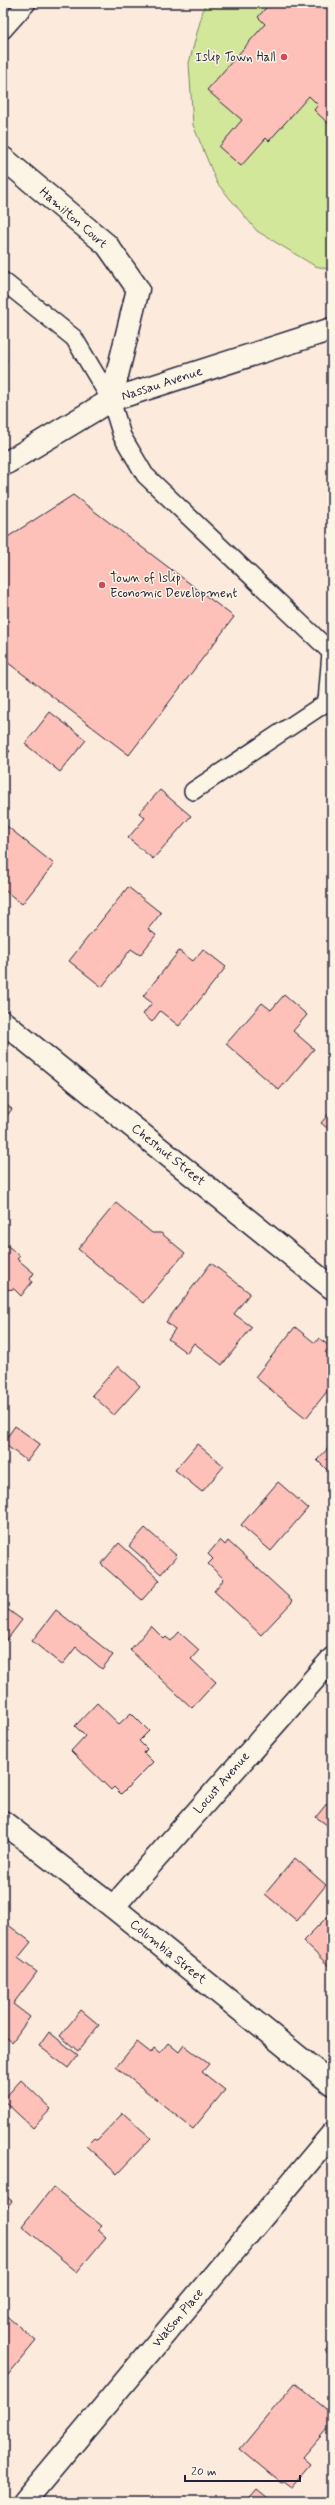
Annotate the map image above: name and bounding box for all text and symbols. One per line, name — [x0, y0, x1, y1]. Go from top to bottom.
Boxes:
place label: Islip Town Hall — [195, 49, 276, 66]
marker: Islip Town Hall — [279, 52, 289, 62]
street label: Hamilton Court — [35, 184, 111, 252]
street label: Nassau Avenue — [119, 363, 205, 405]
place label: Town of Islip Economic Development — [110, 570, 237, 602]
marker: Town of Islip Economic Development — [97, 580, 107, 590]
street label: Chestnut Street — [128, 1120, 208, 1190]
street label: Locust Avenue — [190, 1748, 254, 1818]
street label: Columbia Street — [126, 1916, 210, 1988]
street label: Watson Place — [148, 2285, 208, 2351]
scale bar — [185, 2457, 300, 2483]
text: 20 m — [191, 2464, 217, 2480]

